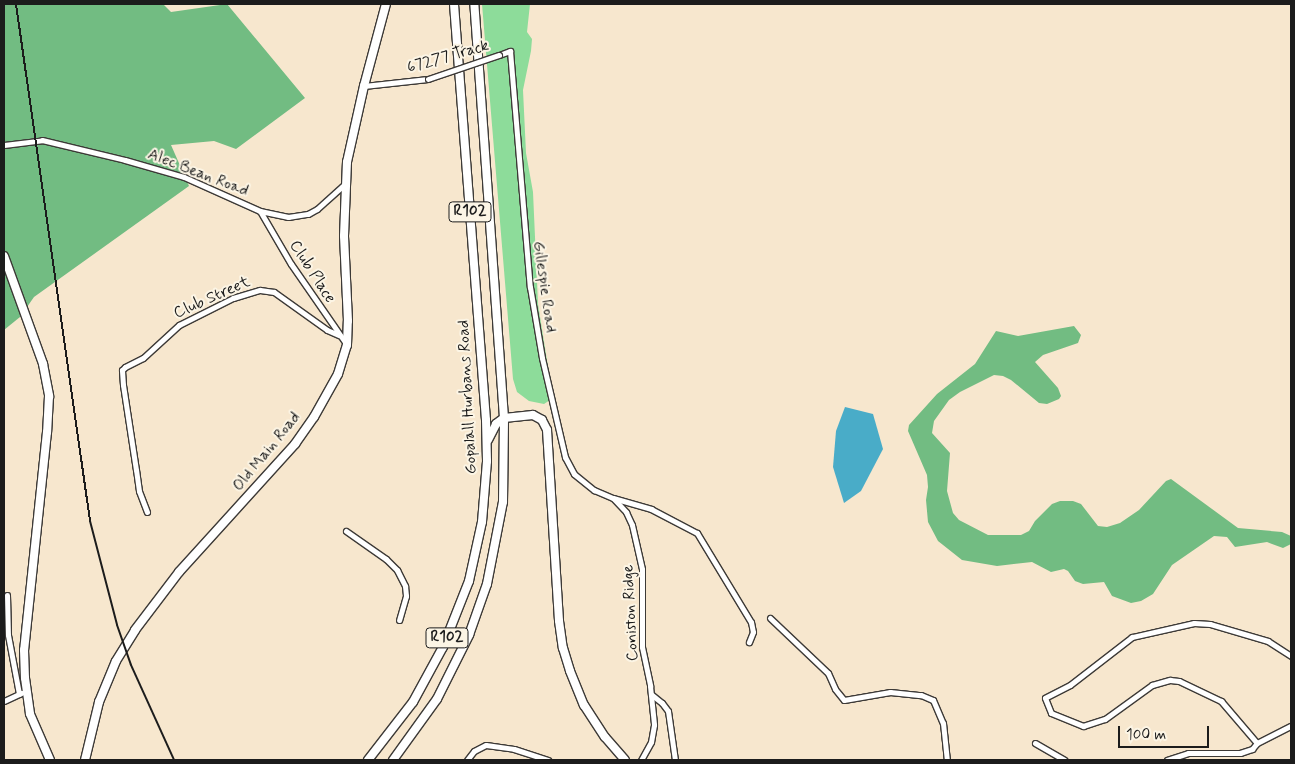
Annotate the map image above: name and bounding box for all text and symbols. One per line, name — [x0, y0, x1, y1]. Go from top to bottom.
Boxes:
street label: 67277 Track — [405, 36, 491, 78]
street label: Alec Bean Road — [146, 145, 250, 201]
road number: R102 — [448, 200, 492, 224]
street label: Club Place — [285, 237, 339, 307]
street label: Gillespie Road — [528, 241, 560, 333]
street label: Club Street — [171, 273, 253, 323]
street label: Gopalall Hurbans Road — [455, 322, 481, 472]
street label: Old Main Road — [229, 408, 305, 496]
street label: Coniston Ridge — [619, 564, 643, 662]
road number: R102 — [424, 626, 470, 650]
scale bar — [1120, 716, 1211, 748]
text: 100 m — [1126, 725, 1166, 745]

